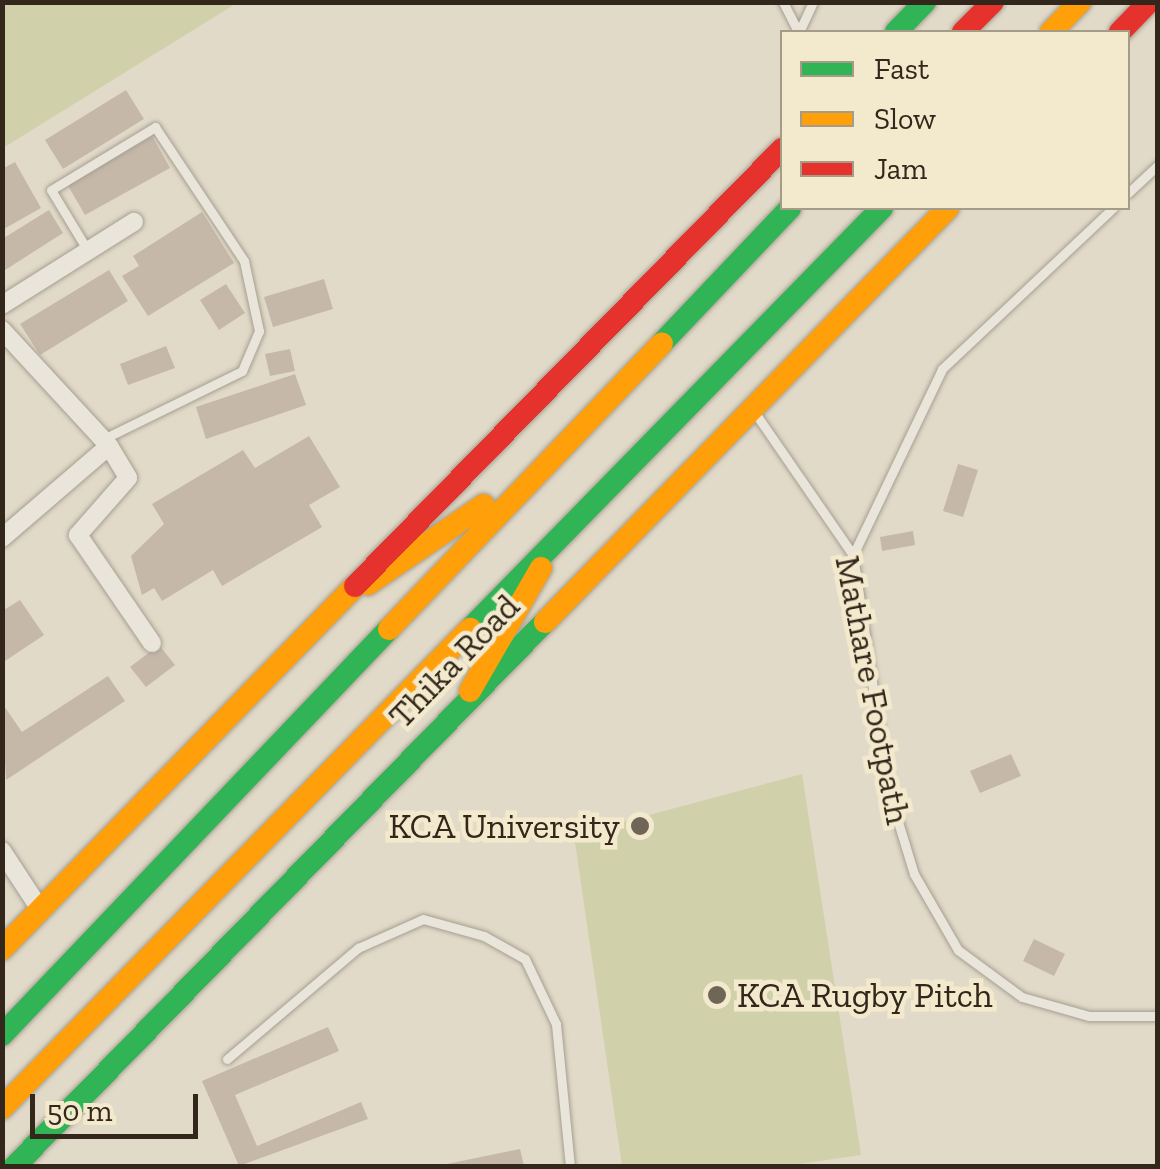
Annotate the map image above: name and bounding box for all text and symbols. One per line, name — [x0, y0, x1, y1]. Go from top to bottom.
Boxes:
legend — [780, 30, 1130, 210]
text: Fast — [874, 51, 929, 87]
text: Slow — [874, 101, 936, 137]
text: Jam — [874, 151, 927, 187]
street label: Mathare Footpath — [826, 552, 920, 828]
street label: Thika Road — [380, 585, 528, 737]
place label: KCA University — [387, 805, 620, 847]
marker: KCA University — [629, 815, 651, 837]
place label: KCA Rugby Pitch — [737, 974, 995, 1016]
marker: KCA Rugby Pitch — [706, 984, 728, 1006]
scale bar — [35, 1074, 202, 1136]
text: 50 m — [47, 1093, 112, 1129]

